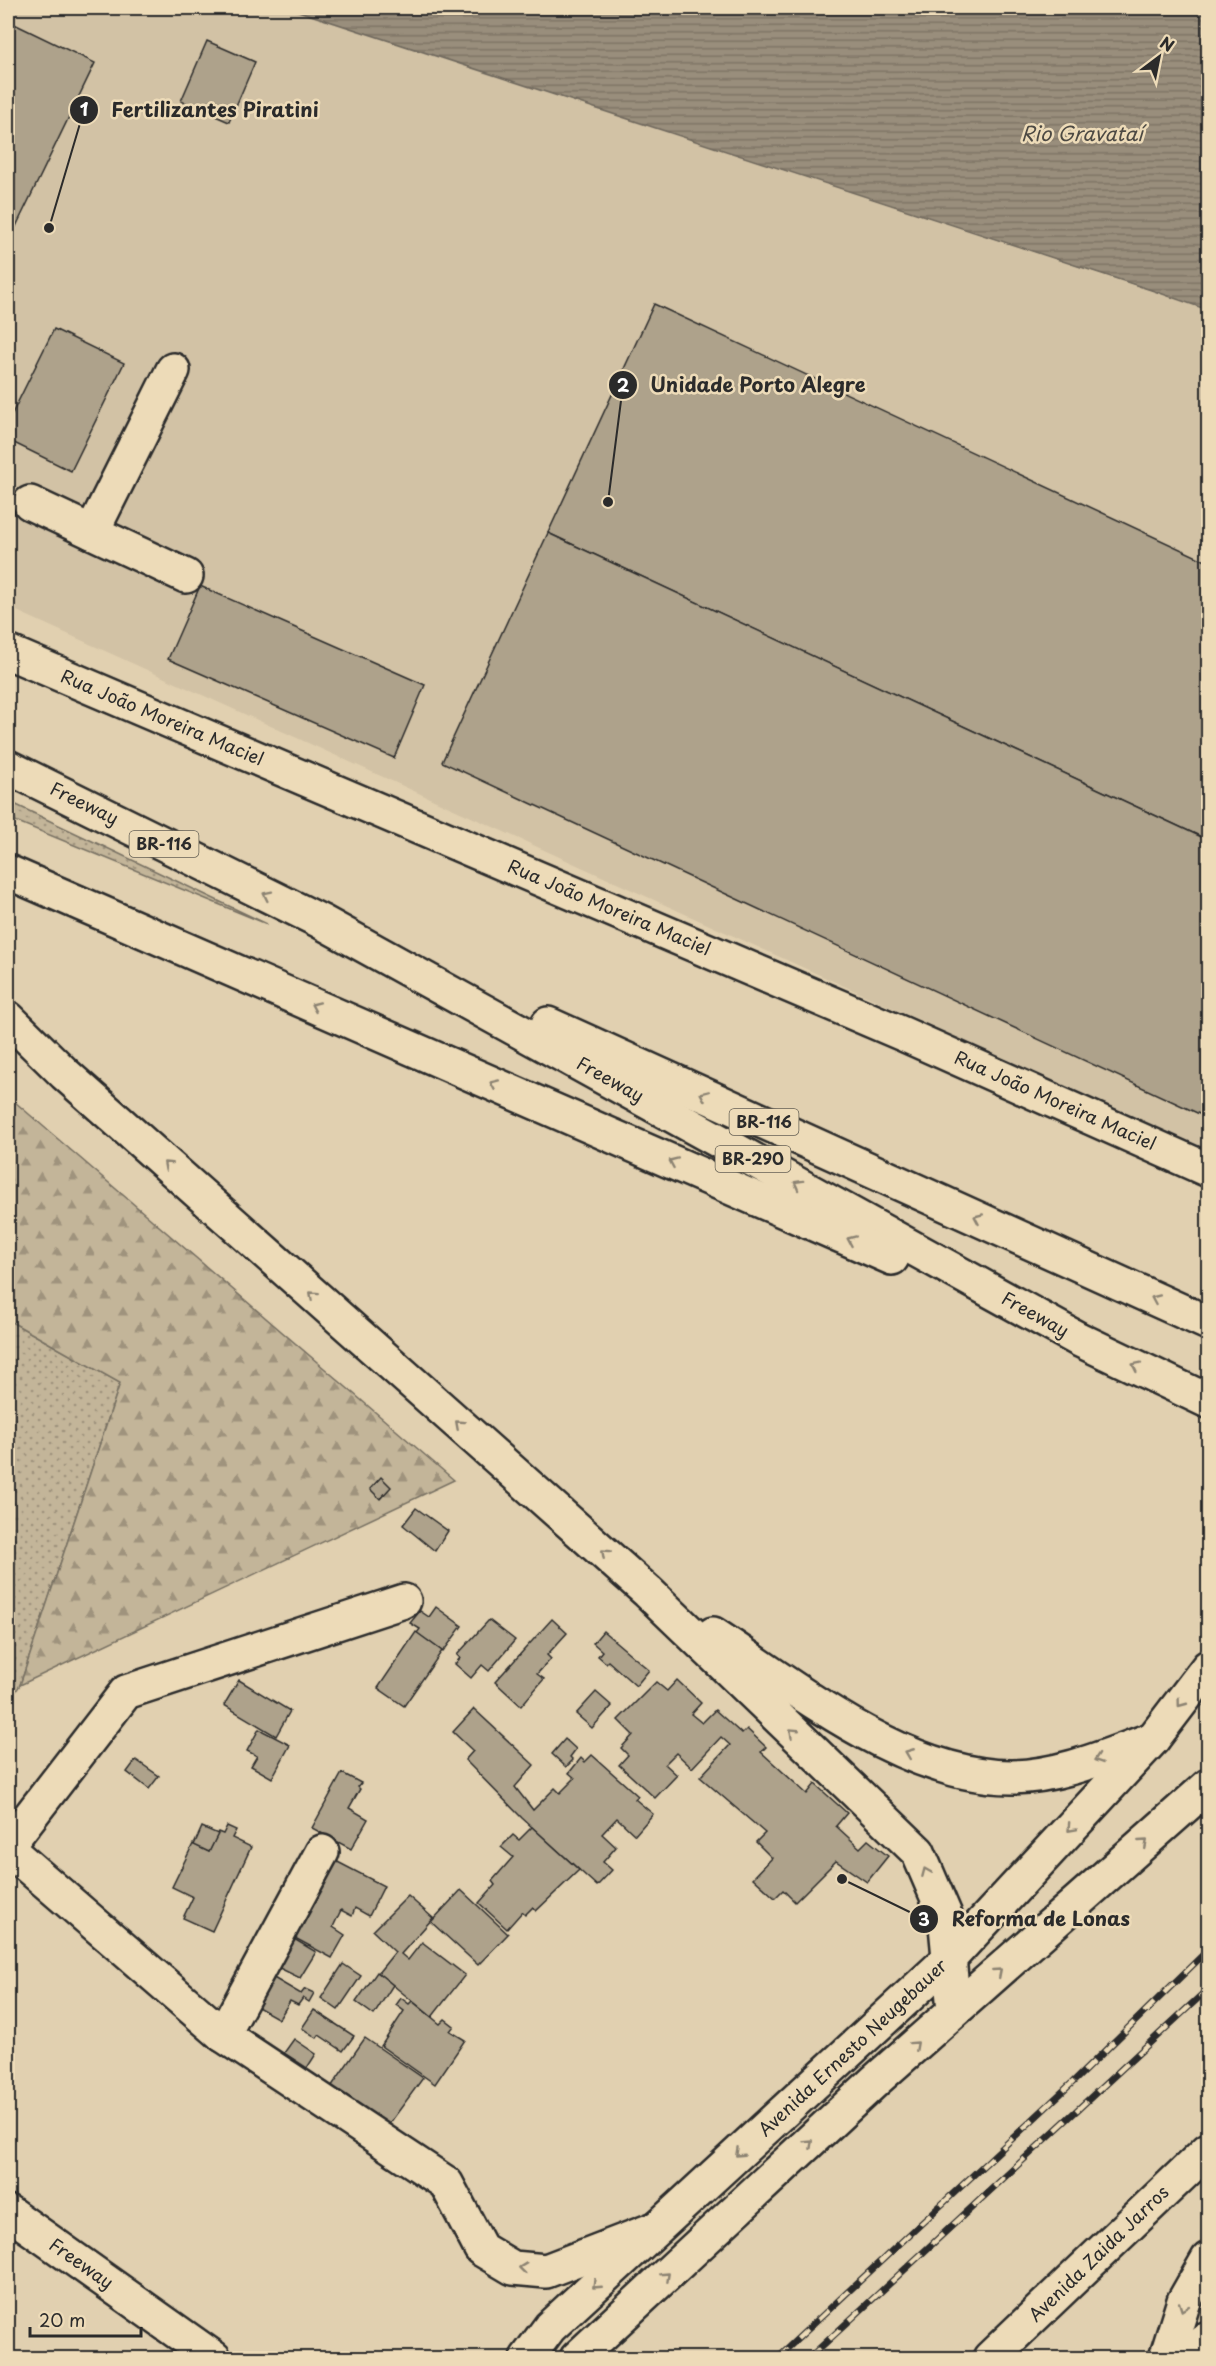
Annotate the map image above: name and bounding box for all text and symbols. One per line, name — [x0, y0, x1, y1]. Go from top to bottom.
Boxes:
north arrow — [1129, 27, 1189, 87]
text: N — [1156, 30, 1179, 57]
callout: Fertilizantes Piratini — [69, 91, 331, 129]
text: Fertilizantes Piratini — [111, 94, 319, 124]
text: 1 — [80, 95, 89, 122]
water label: Rio Gravataí — [1021, 118, 1147, 148]
callout: Unidade Porto Alegre — [608, 366, 878, 404]
text: Unidade Porto Alegre — [650, 369, 866, 399]
text: 2 — [617, 371, 630, 398]
street label: Rua João Moreira Maciel — [57, 662, 268, 772]
street label: Freeway — [46, 774, 123, 831]
road number: BR-116 — [130, 831, 198, 857]
street label: Rua João Moreira Maciel — [504, 852, 715, 962]
one-way arrow — [263, 890, 274, 902]
one-way arrow — [310, 1001, 321, 1013]
street label: Rua João Moreira Maciel — [951, 1043, 1161, 1156]
street label: Freeway — [572, 1049, 649, 1108]
one-way arrow — [489, 1079, 500, 1091]
one-way arrow — [700, 1090, 711, 1102]
road number: BR-116 — [730, 1109, 798, 1135]
road number: BR-290 — [716, 1146, 790, 1172]
one-way arrow — [668, 1157, 679, 1169]
one-way arrow — [163, 1161, 174, 1172]
one-way arrow — [794, 1180, 805, 1191]
one-way arrow — [973, 1214, 984, 1226]
one-way arrow — [847, 1235, 858, 1247]
street label: Freeway — [997, 1284, 1074, 1343]
one-way arrow — [309, 1291, 320, 1302]
one-way arrow — [1151, 1294, 1162, 1306]
one-way arrow — [1132, 1362, 1143, 1374]
one-way arrow — [455, 1420, 466, 1431]
one-way arrow — [601, 1549, 612, 1560]
one-way arrow — [1177, 1696, 1188, 1707]
one-way arrow — [790, 1728, 801, 1739]
one-way arrow — [904, 1748, 915, 1760]
one-way arrow — [1093, 1751, 1104, 1764]
one-way arrow — [1067, 1822, 1078, 1832]
one-way arrow — [1137, 1839, 1148, 1850]
one-way arrow — [922, 1867, 934, 1878]
callout: Reforma de Lonas — [909, 1900, 1143, 1938]
text: Reforma de Lonas — [952, 1903, 1131, 1933]
text: 3 — [918, 1905, 930, 1932]
street label: Avenida Ernesto Neugebauer — [751, 1951, 953, 2142]
one-way arrow — [991, 1968, 1002, 1979]
one-way arrow — [908, 2041, 919, 2052]
one-way arrow — [802, 2139, 812, 2150]
one-way arrow — [735, 2146, 746, 2157]
street label: Avenida Zaida Jarros — [1022, 2178, 1174, 2327]
street label: Freeway — [44, 2231, 120, 2295]
one-way arrow — [518, 2263, 528, 2275]
one-way arrow — [659, 2272, 670, 2283]
one-way arrow — [592, 2278, 603, 2289]
scale bar — [30, 2300, 141, 2338]
one-way arrow — [1177, 2301, 1190, 2312]
text: 20 m — [39, 2306, 85, 2333]

